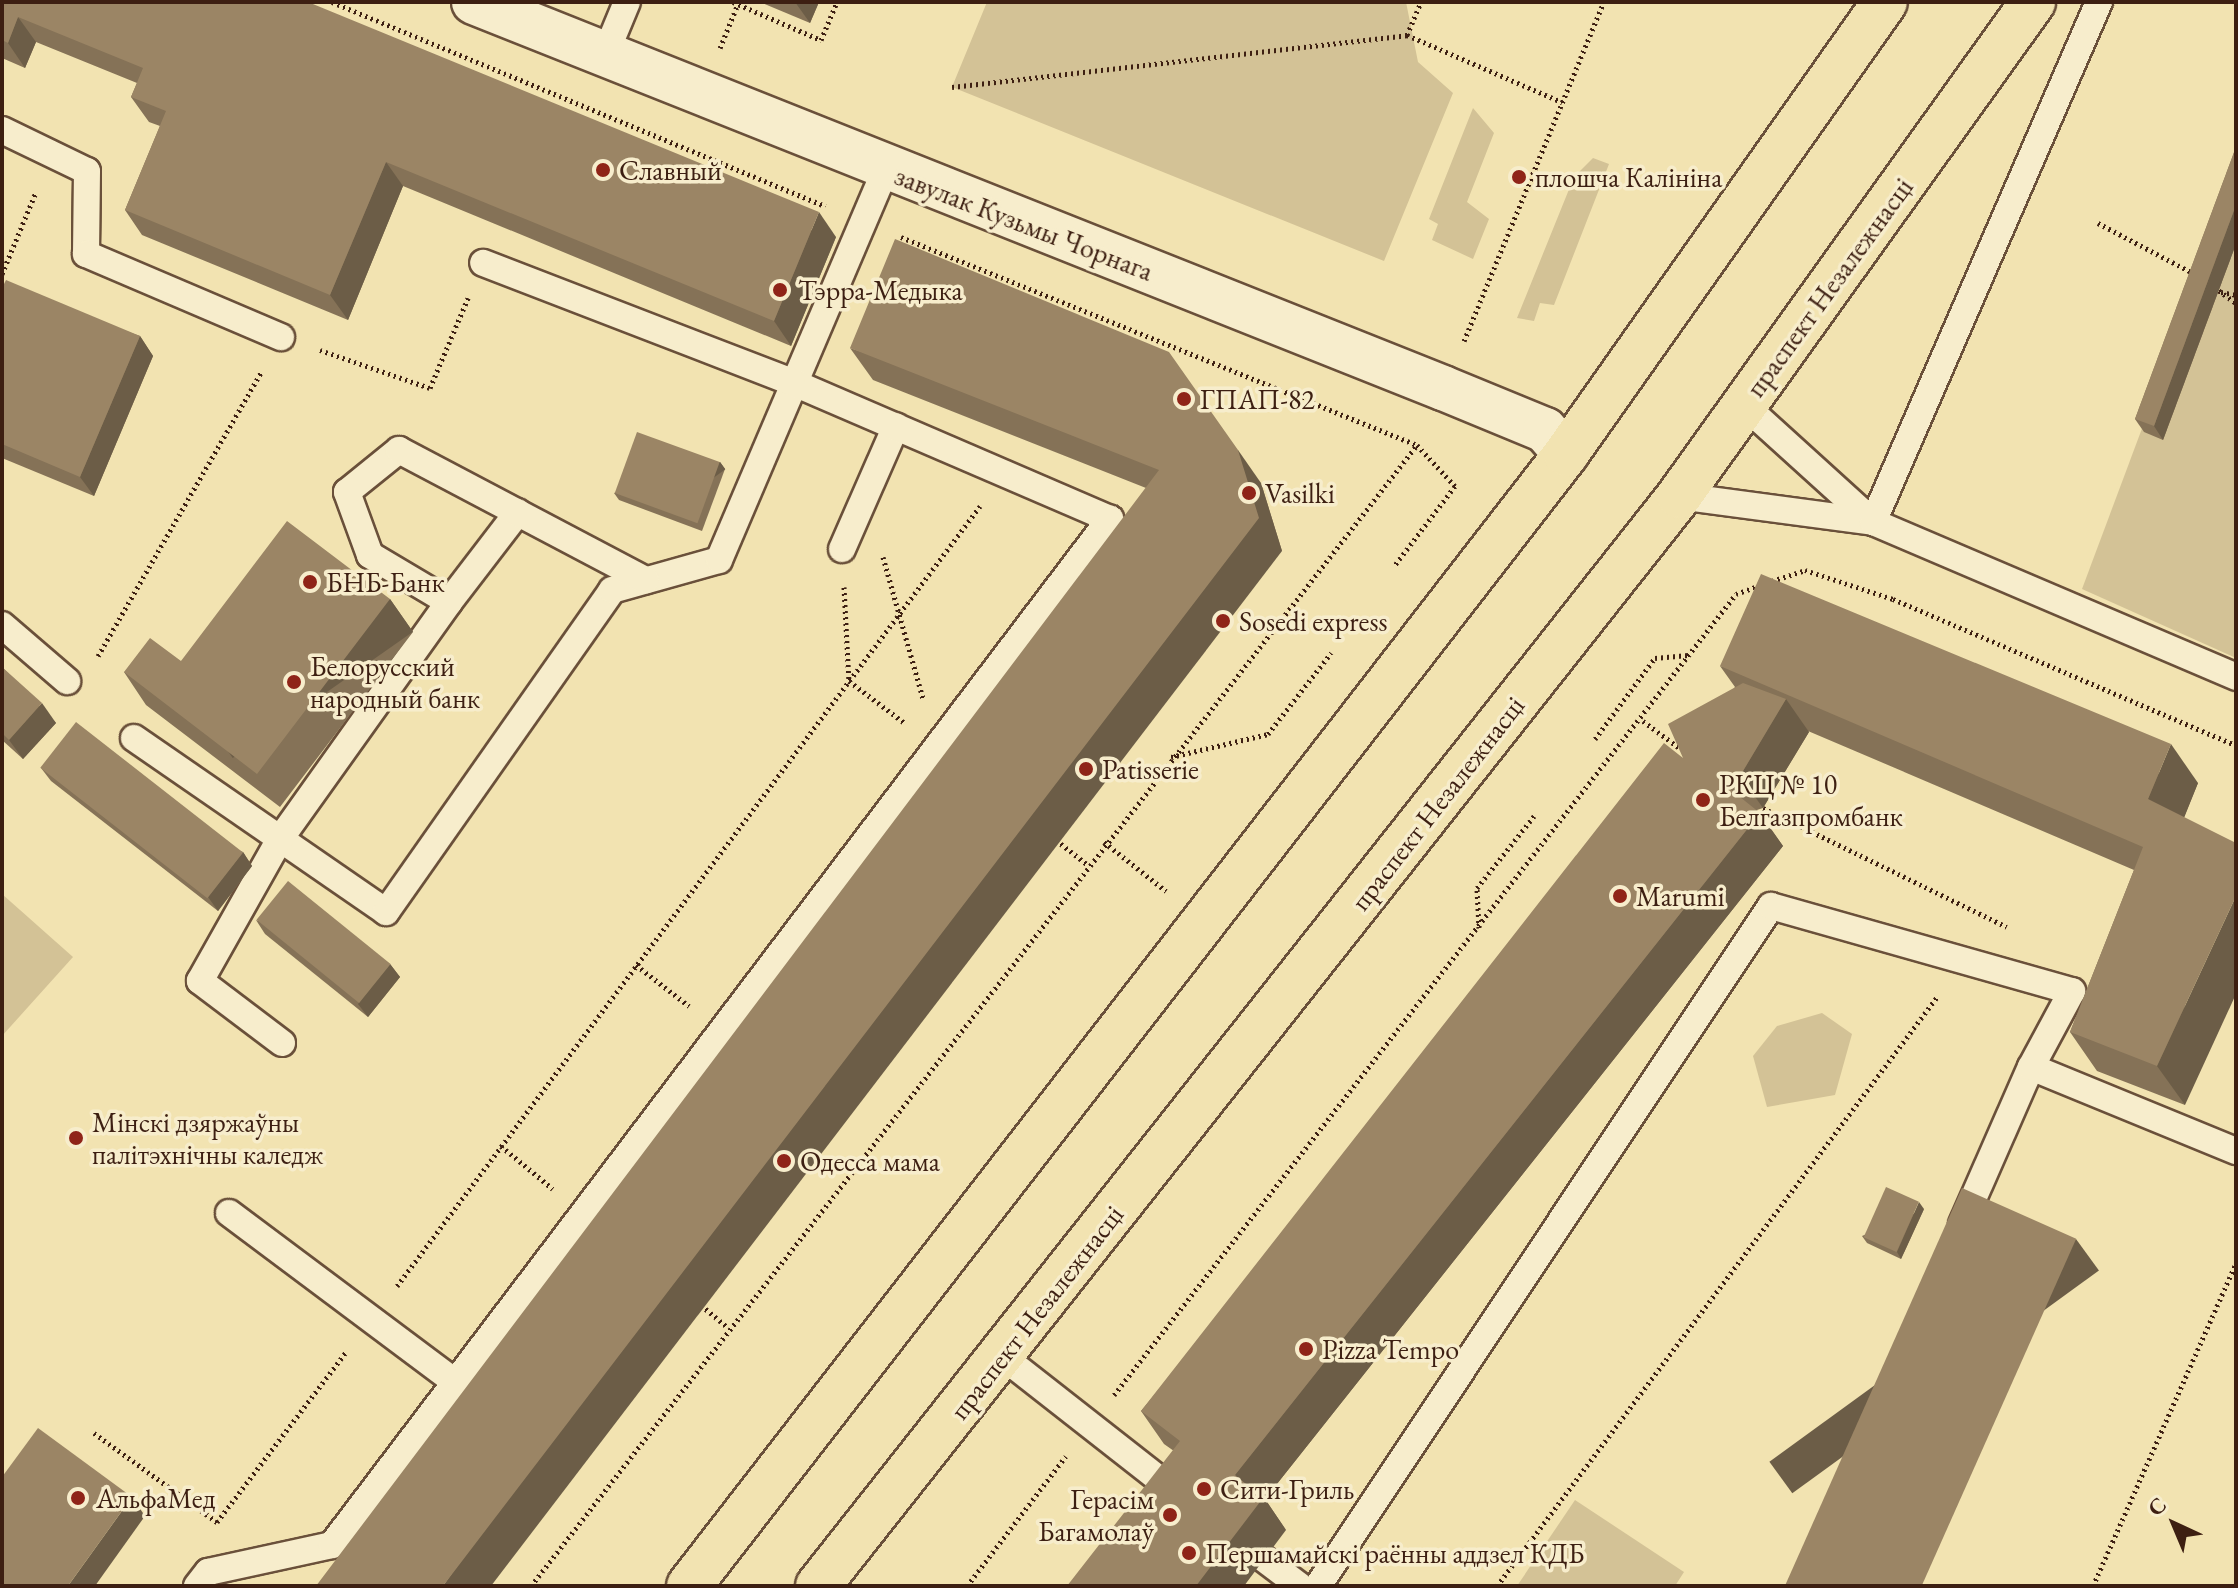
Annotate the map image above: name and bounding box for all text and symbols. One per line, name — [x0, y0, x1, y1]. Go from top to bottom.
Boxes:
place label: Славный — [619, 153, 722, 187]
street label: завулак Кузьмы Чорнага — [890, 158, 1158, 288]
place label: плошча Калініна — [1535, 160, 1722, 194]
marker: Славный — [594, 161, 612, 179]
marker: плошча Калініна — [1510, 168, 1528, 186]
street label: праспект Незалежнасці — [1738, 171, 1920, 403]
place label: Тэрра-Медыка — [798, 273, 963, 307]
marker: Тэрра-Медыка — [769, 279, 791, 301]
place label: ГПАП-82 — [1200, 382, 1315, 416]
marker: ГПАП-82 — [1175, 390, 1193, 408]
place label: Vasilki — [1265, 476, 1335, 510]
marker: Vasilki — [1240, 484, 1258, 502]
place label: БНБ-Банк — [326, 565, 445, 599]
marker: БНБ-Банк — [301, 573, 319, 591]
place label: Sosedi express — [1239, 604, 1388, 638]
marker: Sosedi express — [1214, 612, 1232, 630]
place label: Белорусский народный банк — [310, 649, 480, 715]
marker: Белорусский народный банк — [285, 673, 303, 691]
street label: праспект Незалежнасці — [1343, 689, 1531, 917]
place label: Patisserie — [1102, 752, 1199, 786]
marker: Patisserie — [1077, 760, 1095, 778]
place label: РКЦ № 10 Белгазпромбанк — [1719, 767, 1903, 833]
marker: РКЦ № 10 Белгазпромбанк — [1694, 791, 1712, 809]
place label: Marumi — [1636, 879, 1725, 913]
marker: Marumi — [1611, 887, 1629, 905]
place label: Мінскі дзяржаўны палітэхнічны каледж — [92, 1105, 324, 1171]
marker: Мінскі дзяржаўны палітэхнічны каледж — [67, 1129, 85, 1147]
place label: Одесса мама — [800, 1144, 940, 1178]
marker: Одесса мама — [775, 1152, 793, 1170]
street label: праспект Незалежнасці — [942, 1198, 1130, 1426]
place label: Pizza Tempo — [1322, 1332, 1459, 1366]
marker: Pizza Tempo — [1297, 1340, 1315, 1358]
place label: Сити-Гриль — [1220, 1472, 1354, 1506]
marker: Сити-Гриль — [1195, 1480, 1213, 1498]
place label: АльфаМед — [96, 1481, 215, 1515]
place label: Герасім Багамолаў — [1038, 1482, 1154, 1548]
north arrow — [2134, 1484, 2214, 1564]
marker: АльфаМед — [67, 1487, 89, 1509]
text: С — [2141, 1491, 2173, 1522]
marker: Герасім Багамолаў — [1161, 1506, 1179, 1524]
place label: Першамайскі раённы аддзел КДБ — [1205, 1536, 1584, 1570]
marker: Першамайскі раённы аддзел КДБ — [1180, 1544, 1198, 1562]

